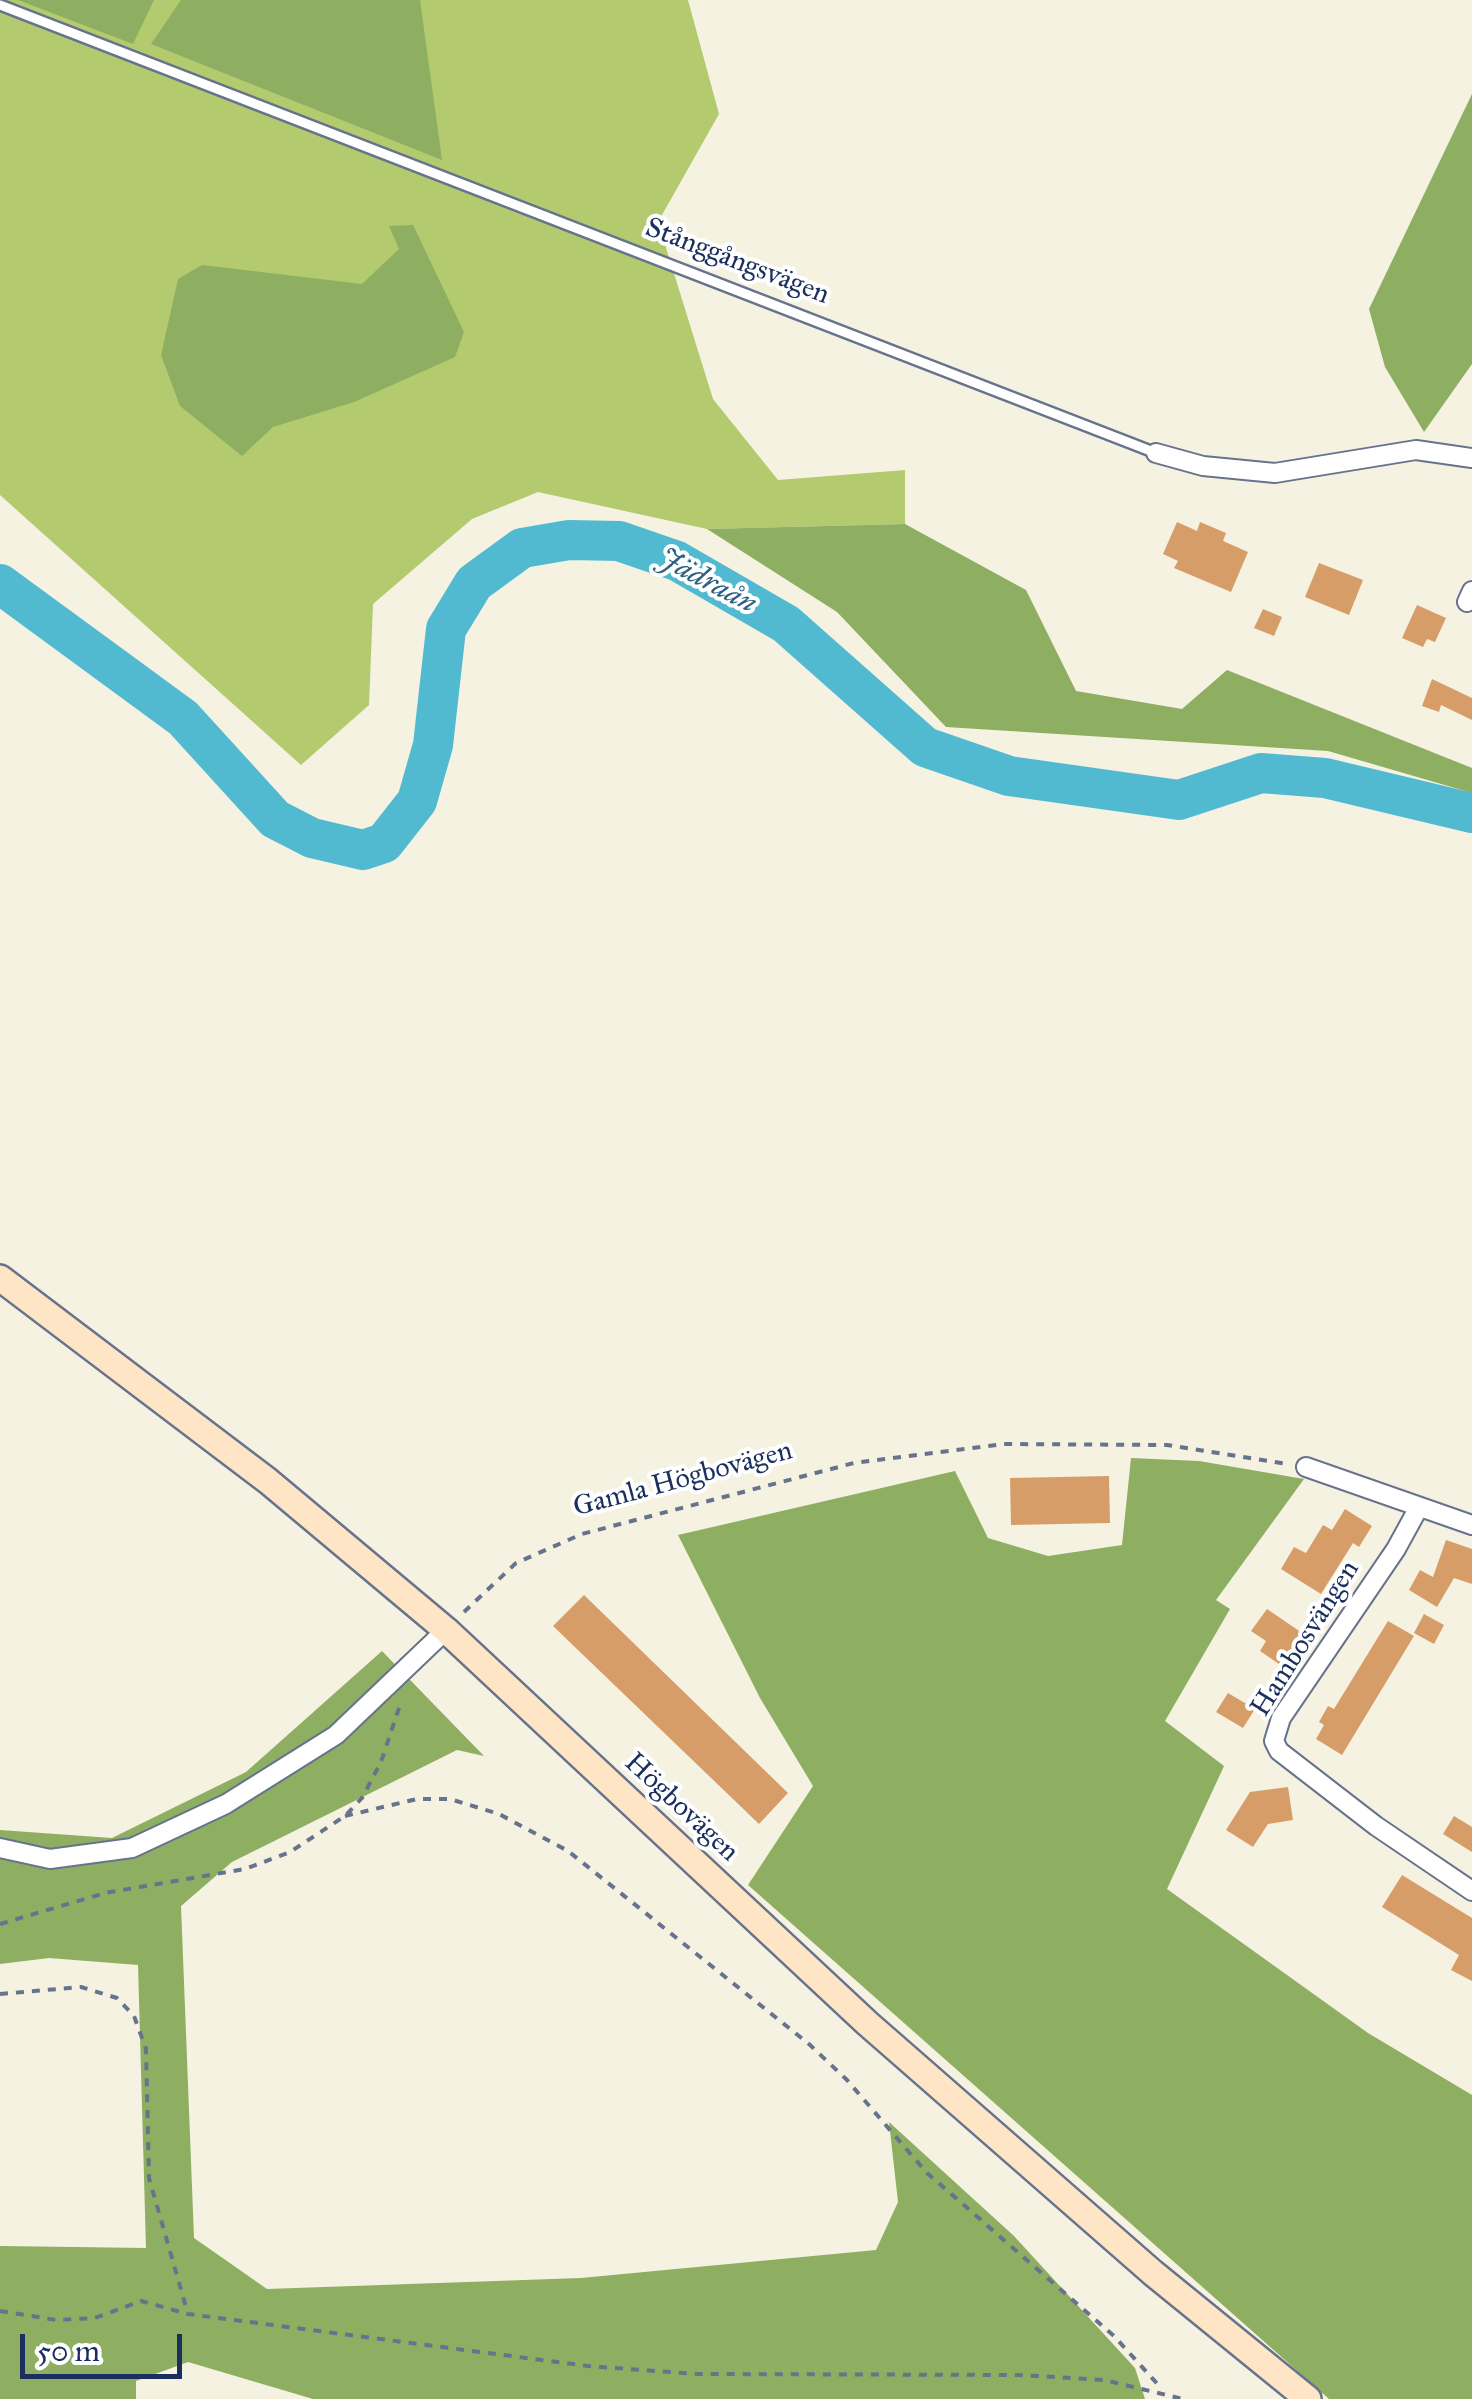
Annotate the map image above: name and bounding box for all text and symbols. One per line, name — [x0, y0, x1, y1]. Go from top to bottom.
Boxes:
street label: Stånggångsvägen — [640, 211, 834, 313]
water label: Jädraån — [652, 541, 762, 623]
street label: Gamla Högbovägen — [570, 1435, 796, 1525]
street label: Hambosvängen — [1245, 1555, 1367, 1723]
street label: Högbovägen — [617, 1747, 745, 1869]
scale bar — [25, 2314, 188, 2376]
text: 50 m — [37, 2333, 100, 2369]

